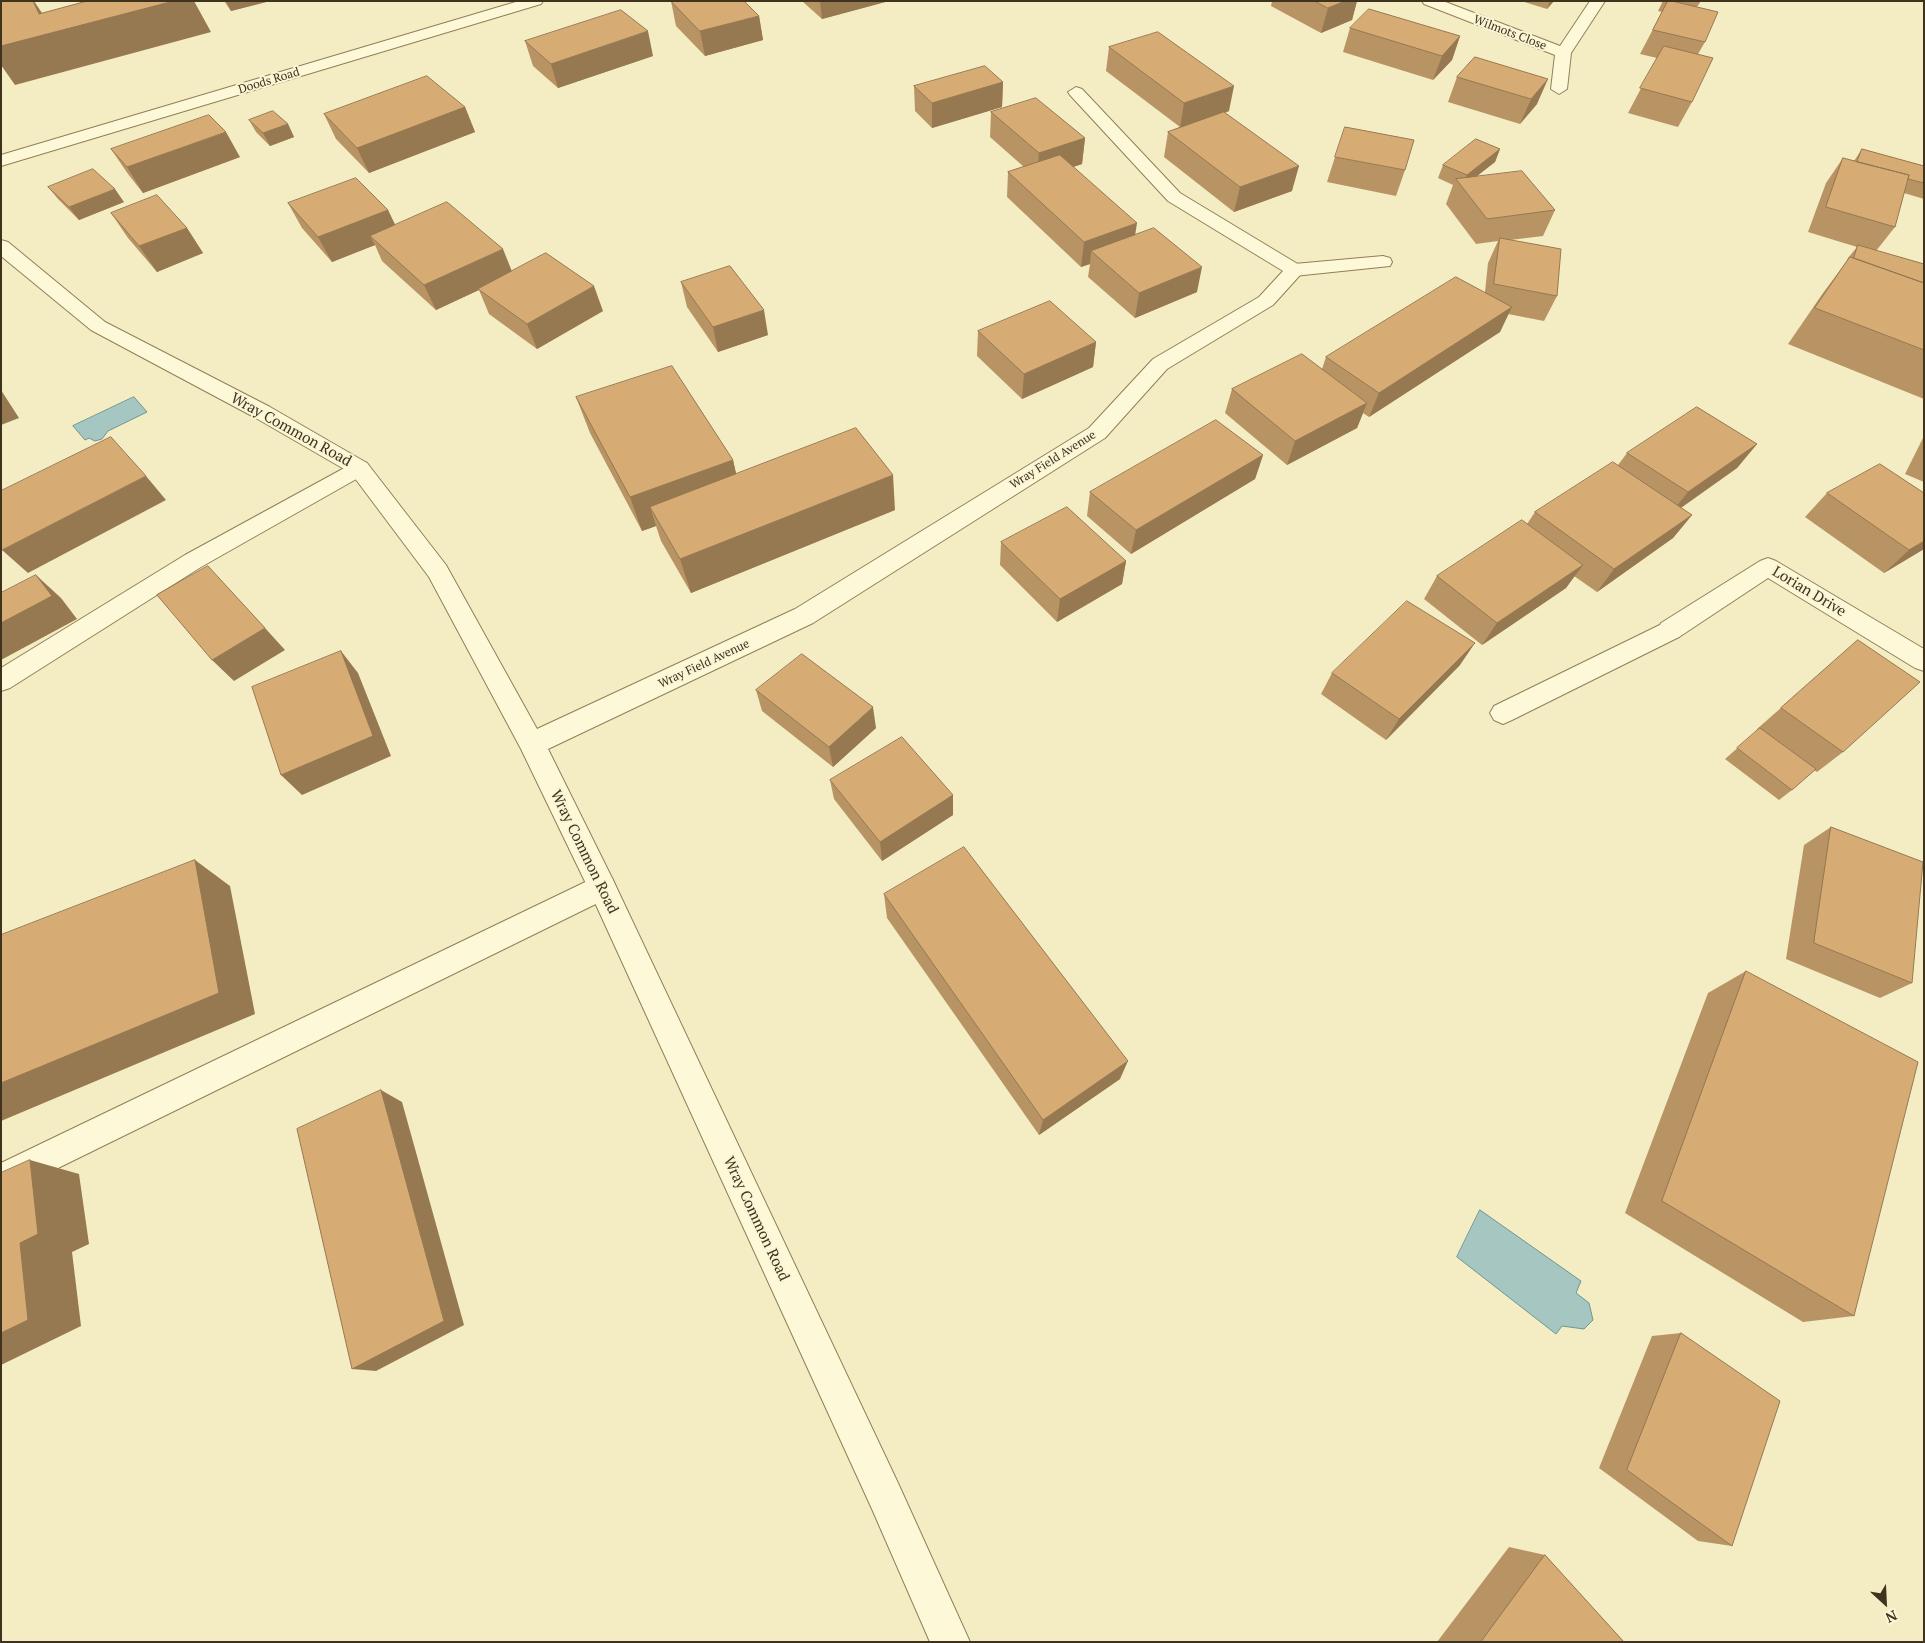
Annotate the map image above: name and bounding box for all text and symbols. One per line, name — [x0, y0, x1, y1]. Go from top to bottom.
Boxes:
street label: Wilmots Close — [1471, 12, 1549, 54]
street label: Doods Road — [237, 65, 301, 97]
street label: Wray Common Road — [227, 389, 355, 471]
street label: Wray Field Avenue — [1007, 428, 1099, 492]
street label: Lorian Drive — [1769, 563, 1849, 621]
street label: Wray Field Avenue — [656, 637, 752, 691]
street label: Wray Common Road — [546, 787, 622, 917]
street label: Wray Common Road — [719, 1154, 793, 1284]
north arrow — [1860, 1578, 1910, 1628]
text: N — [1883, 1606, 1900, 1628]

